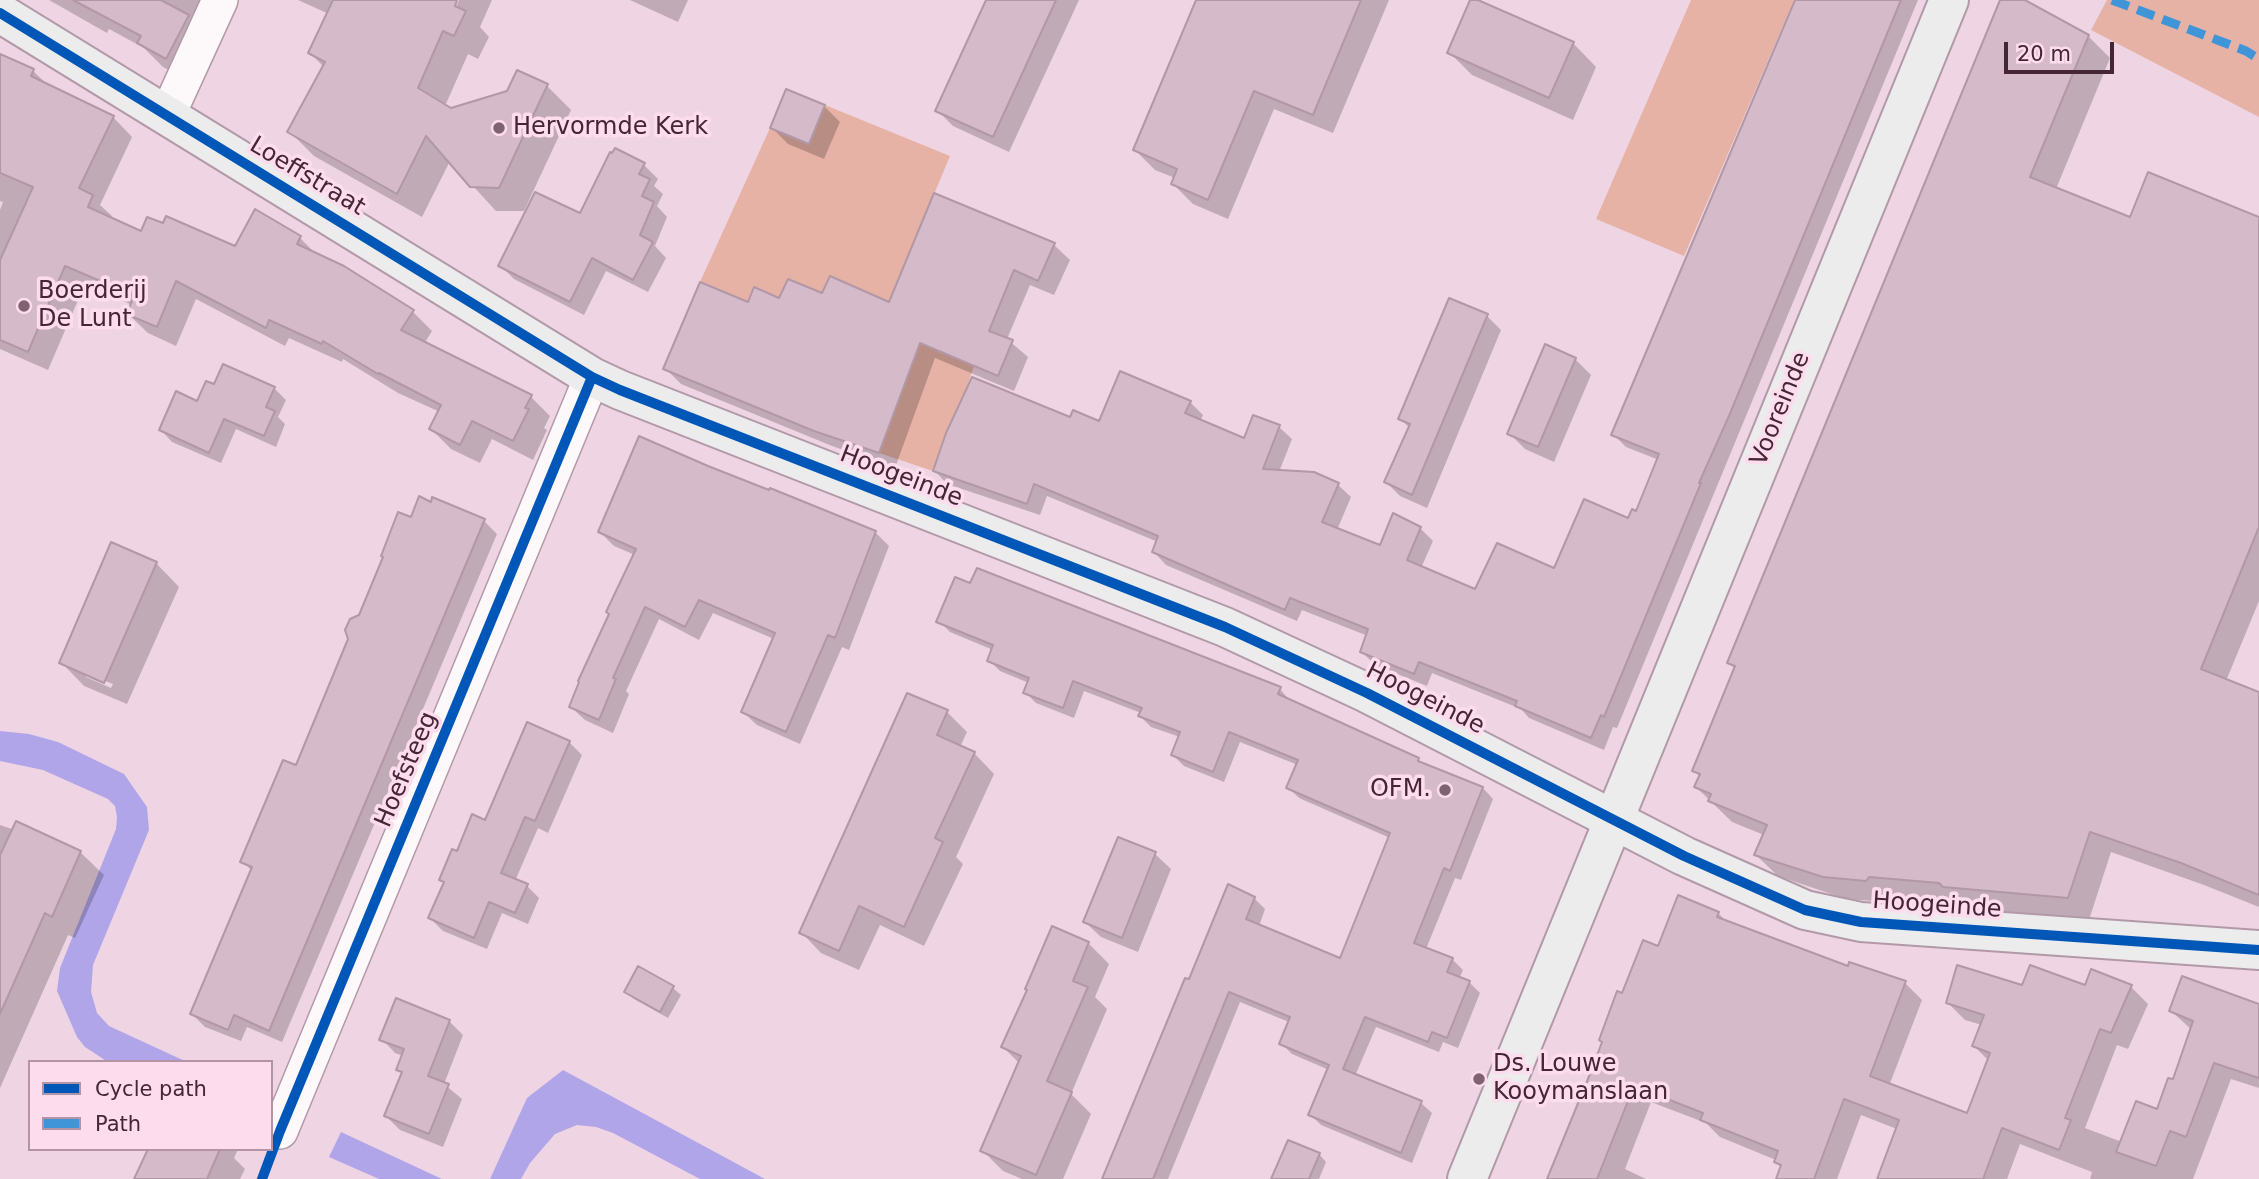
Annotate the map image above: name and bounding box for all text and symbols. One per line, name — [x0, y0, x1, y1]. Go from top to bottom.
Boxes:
scale bar — [2007, 28, 2117, 72]
text: 20 m — [2017, 42, 2071, 66]
place label: Hervormde Kerk — [513, 114, 708, 142]
marker: Hervormde Kerk — [491, 120, 507, 136]
street label: Loeffstraat — [244, 131, 370, 223]
place label: Boerderij De Lunt — [38, 278, 147, 334]
marker: Boerderij De Lunt — [16, 298, 32, 314]
street label: Vooreinde — [1745, 348, 1817, 470]
street label: Hoogeinde — [835, 440, 967, 514]
street label: Hoogeinde — [1361, 657, 1489, 741]
street label: Hoefsteeg — [370, 708, 444, 832]
place label: OFM. — [1370, 776, 1431, 804]
marker: OFM. — [1437, 782, 1453, 798]
street label: Hoogeinde — [1872, 887, 2002, 925]
place label: Ds. Louwe Kooymanslaan — [1493, 1051, 1668, 1107]
legend — [28, 1060, 273, 1151]
marker: Ds. Louwe Kooymanslaan — [1471, 1071, 1487, 1087]
text: Cycle path — [95, 1077, 207, 1101]
text: Path — [95, 1112, 141, 1136]

